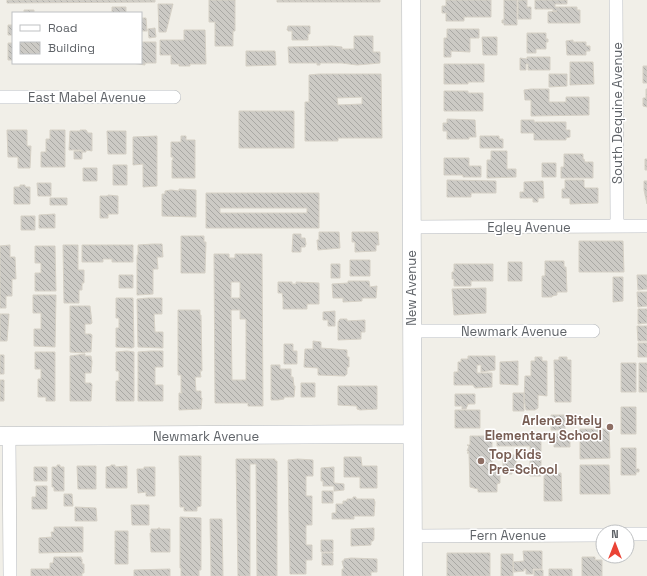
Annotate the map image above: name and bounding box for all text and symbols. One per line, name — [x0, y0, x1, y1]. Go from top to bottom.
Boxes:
legend — [12, 12, 142, 64]
text: Road — [48, 20, 77, 36]
text: Building — [48, 40, 95, 56]
street label: South Dequine Avenue — [609, 42, 626, 184]
street label: East Mabel Avenue — [28, 89, 146, 106]
street label: Egley Avenue — [487, 219, 571, 236]
street label: New Avenue — [403, 250, 420, 326]
street label: Newmark Avenue — [461, 323, 567, 340]
place label: Arlene Bitely Elementary School — [485, 412, 602, 444]
marker: Arlene Bitely Elementary School — [605, 422, 615, 432]
street label: Newmark Avenue — [153, 428, 259, 445]
place label: Top Kids Pre-School — [489, 446, 558, 478]
marker: Top Kids Pre-School — [476, 456, 486, 466]
north arrow — [595, 524, 635, 564]
street label: Fern Avenue — [470, 527, 546, 544]
text: N — [611, 527, 619, 541]

